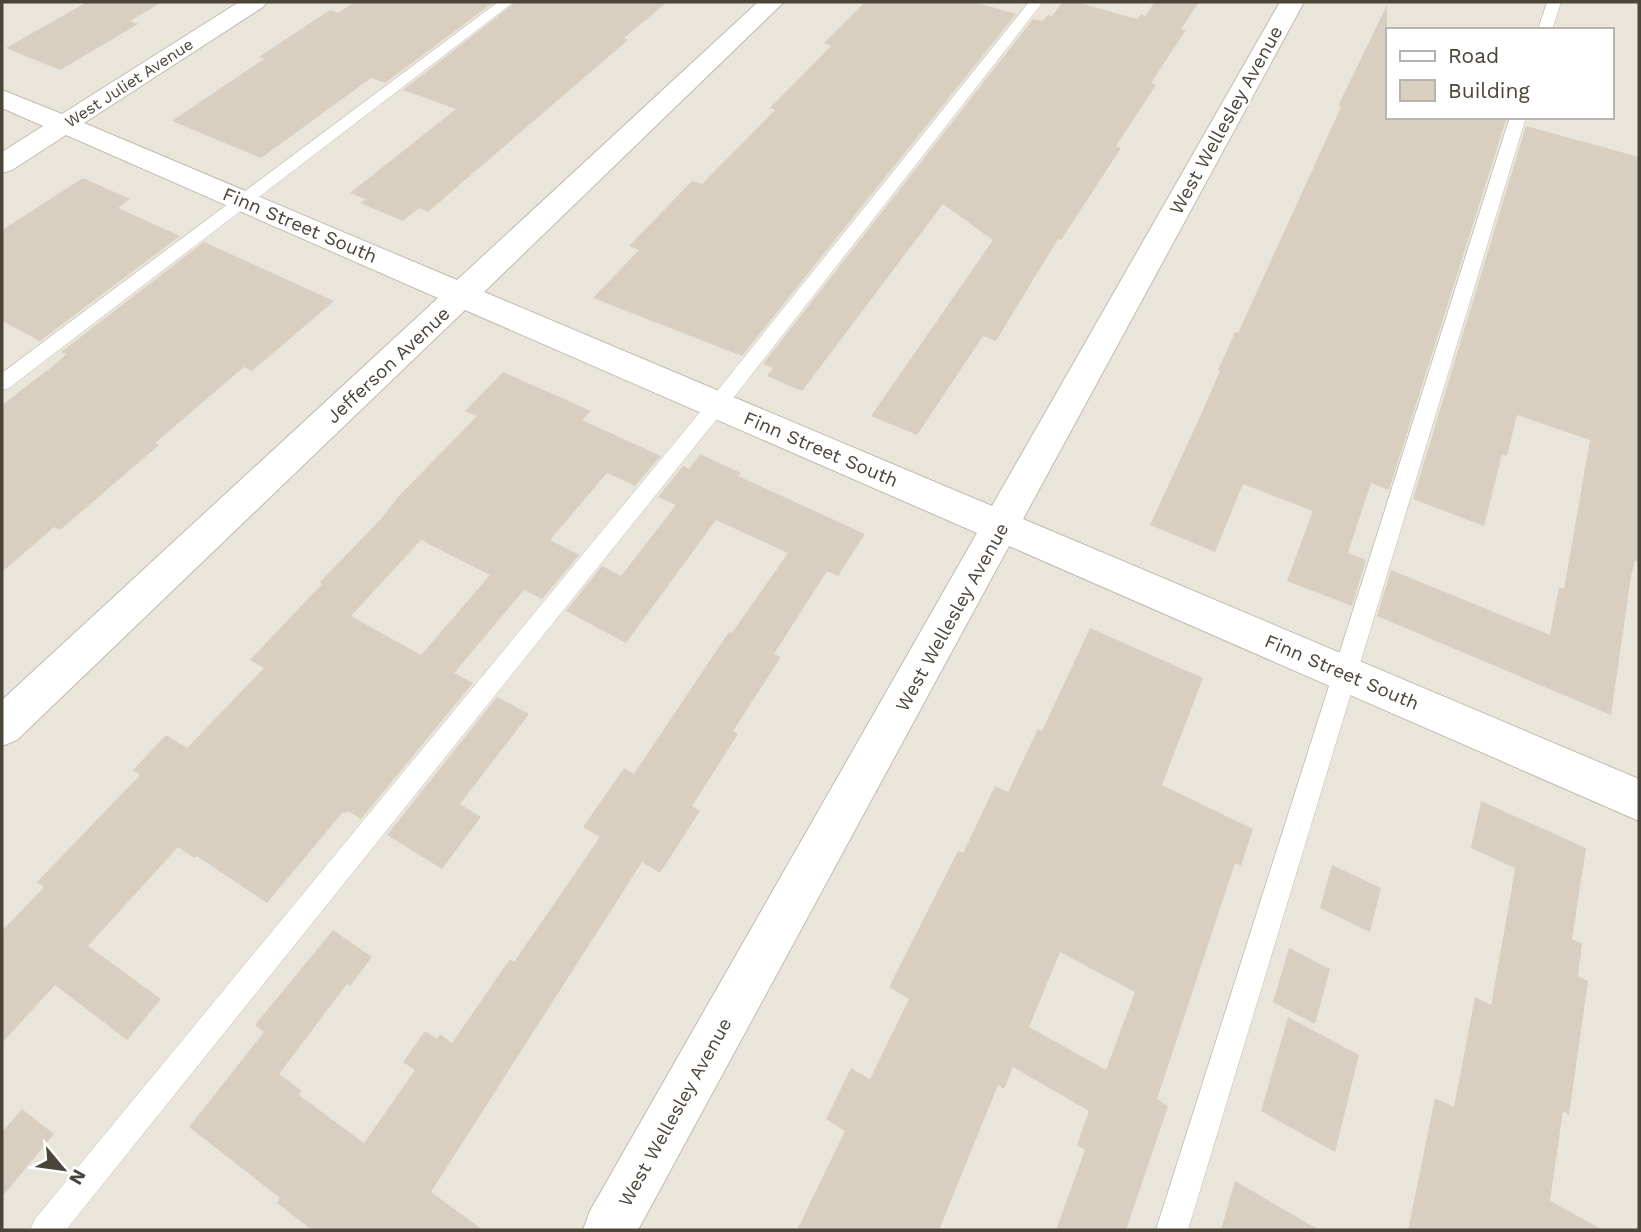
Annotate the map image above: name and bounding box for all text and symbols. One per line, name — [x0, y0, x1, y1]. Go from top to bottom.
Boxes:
street label: West Wellesley Avenue — [1164, 22, 1288, 218]
legend — [1386, 28, 1613, 119]
street label: West Juliet Avenue — [61, 34, 197, 132]
text: Road — [1448, 43, 1499, 68]
text: Building — [1448, 78, 1530, 103]
street label: Finn Street South — [219, 182, 381, 268]
street label: Jefferson Avenue — [321, 302, 455, 428]
street label: Finn Street South — [740, 406, 902, 492]
street label: West Wellesley Avenue — [890, 519, 1014, 715]
street label: Finn Street South — [1261, 629, 1423, 715]
street label: West Wellesley Avenue — [613, 1014, 737, 1210]
north arrow — [28, 1134, 98, 1204]
text: N — [64, 1165, 91, 1189]

